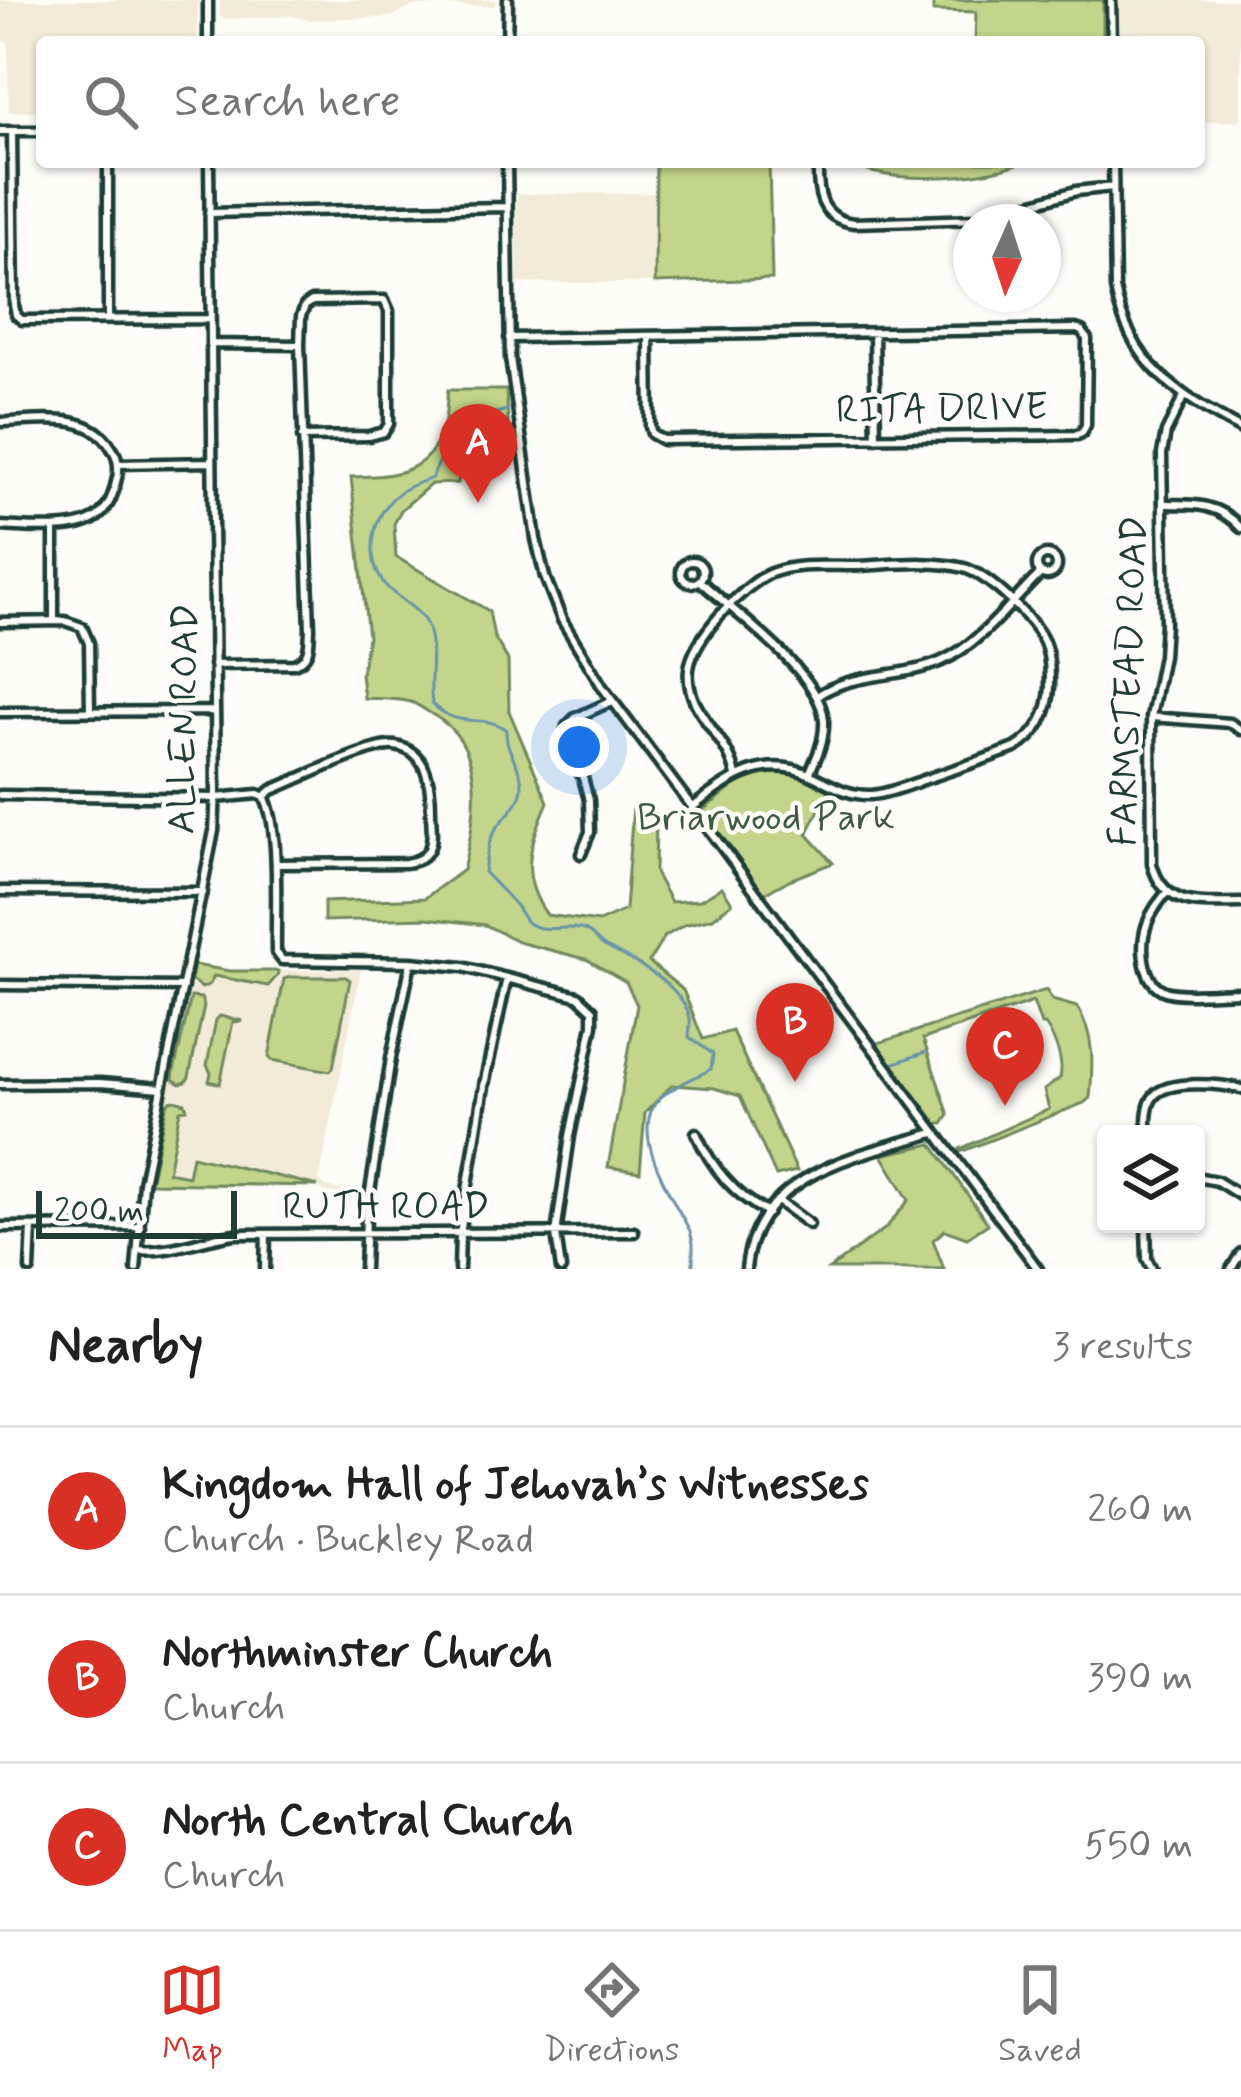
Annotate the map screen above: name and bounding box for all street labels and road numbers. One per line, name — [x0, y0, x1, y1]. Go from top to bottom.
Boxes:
street label: RITA DRIVE — [836, 383, 1048, 437]
street label: FARMSTEAD ROAD — [1099, 515, 1161, 847]
street label: ALLEN ROAD — [157, 603, 213, 835]
street label: RUTH ROAD — [282, 1182, 490, 1233]

